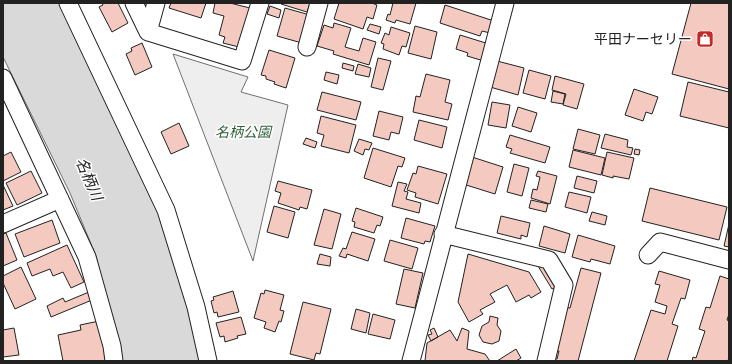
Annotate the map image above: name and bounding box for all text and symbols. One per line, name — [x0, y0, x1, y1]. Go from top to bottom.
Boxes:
shop icon: 平田ナーセリー — [695, 29, 715, 49]
place label: 平田ナーセリー — [594, 30, 692, 48]
park label: 名柄公園 — [215, 123, 273, 141]
water label: 名柄川 — [72, 154, 108, 205]

